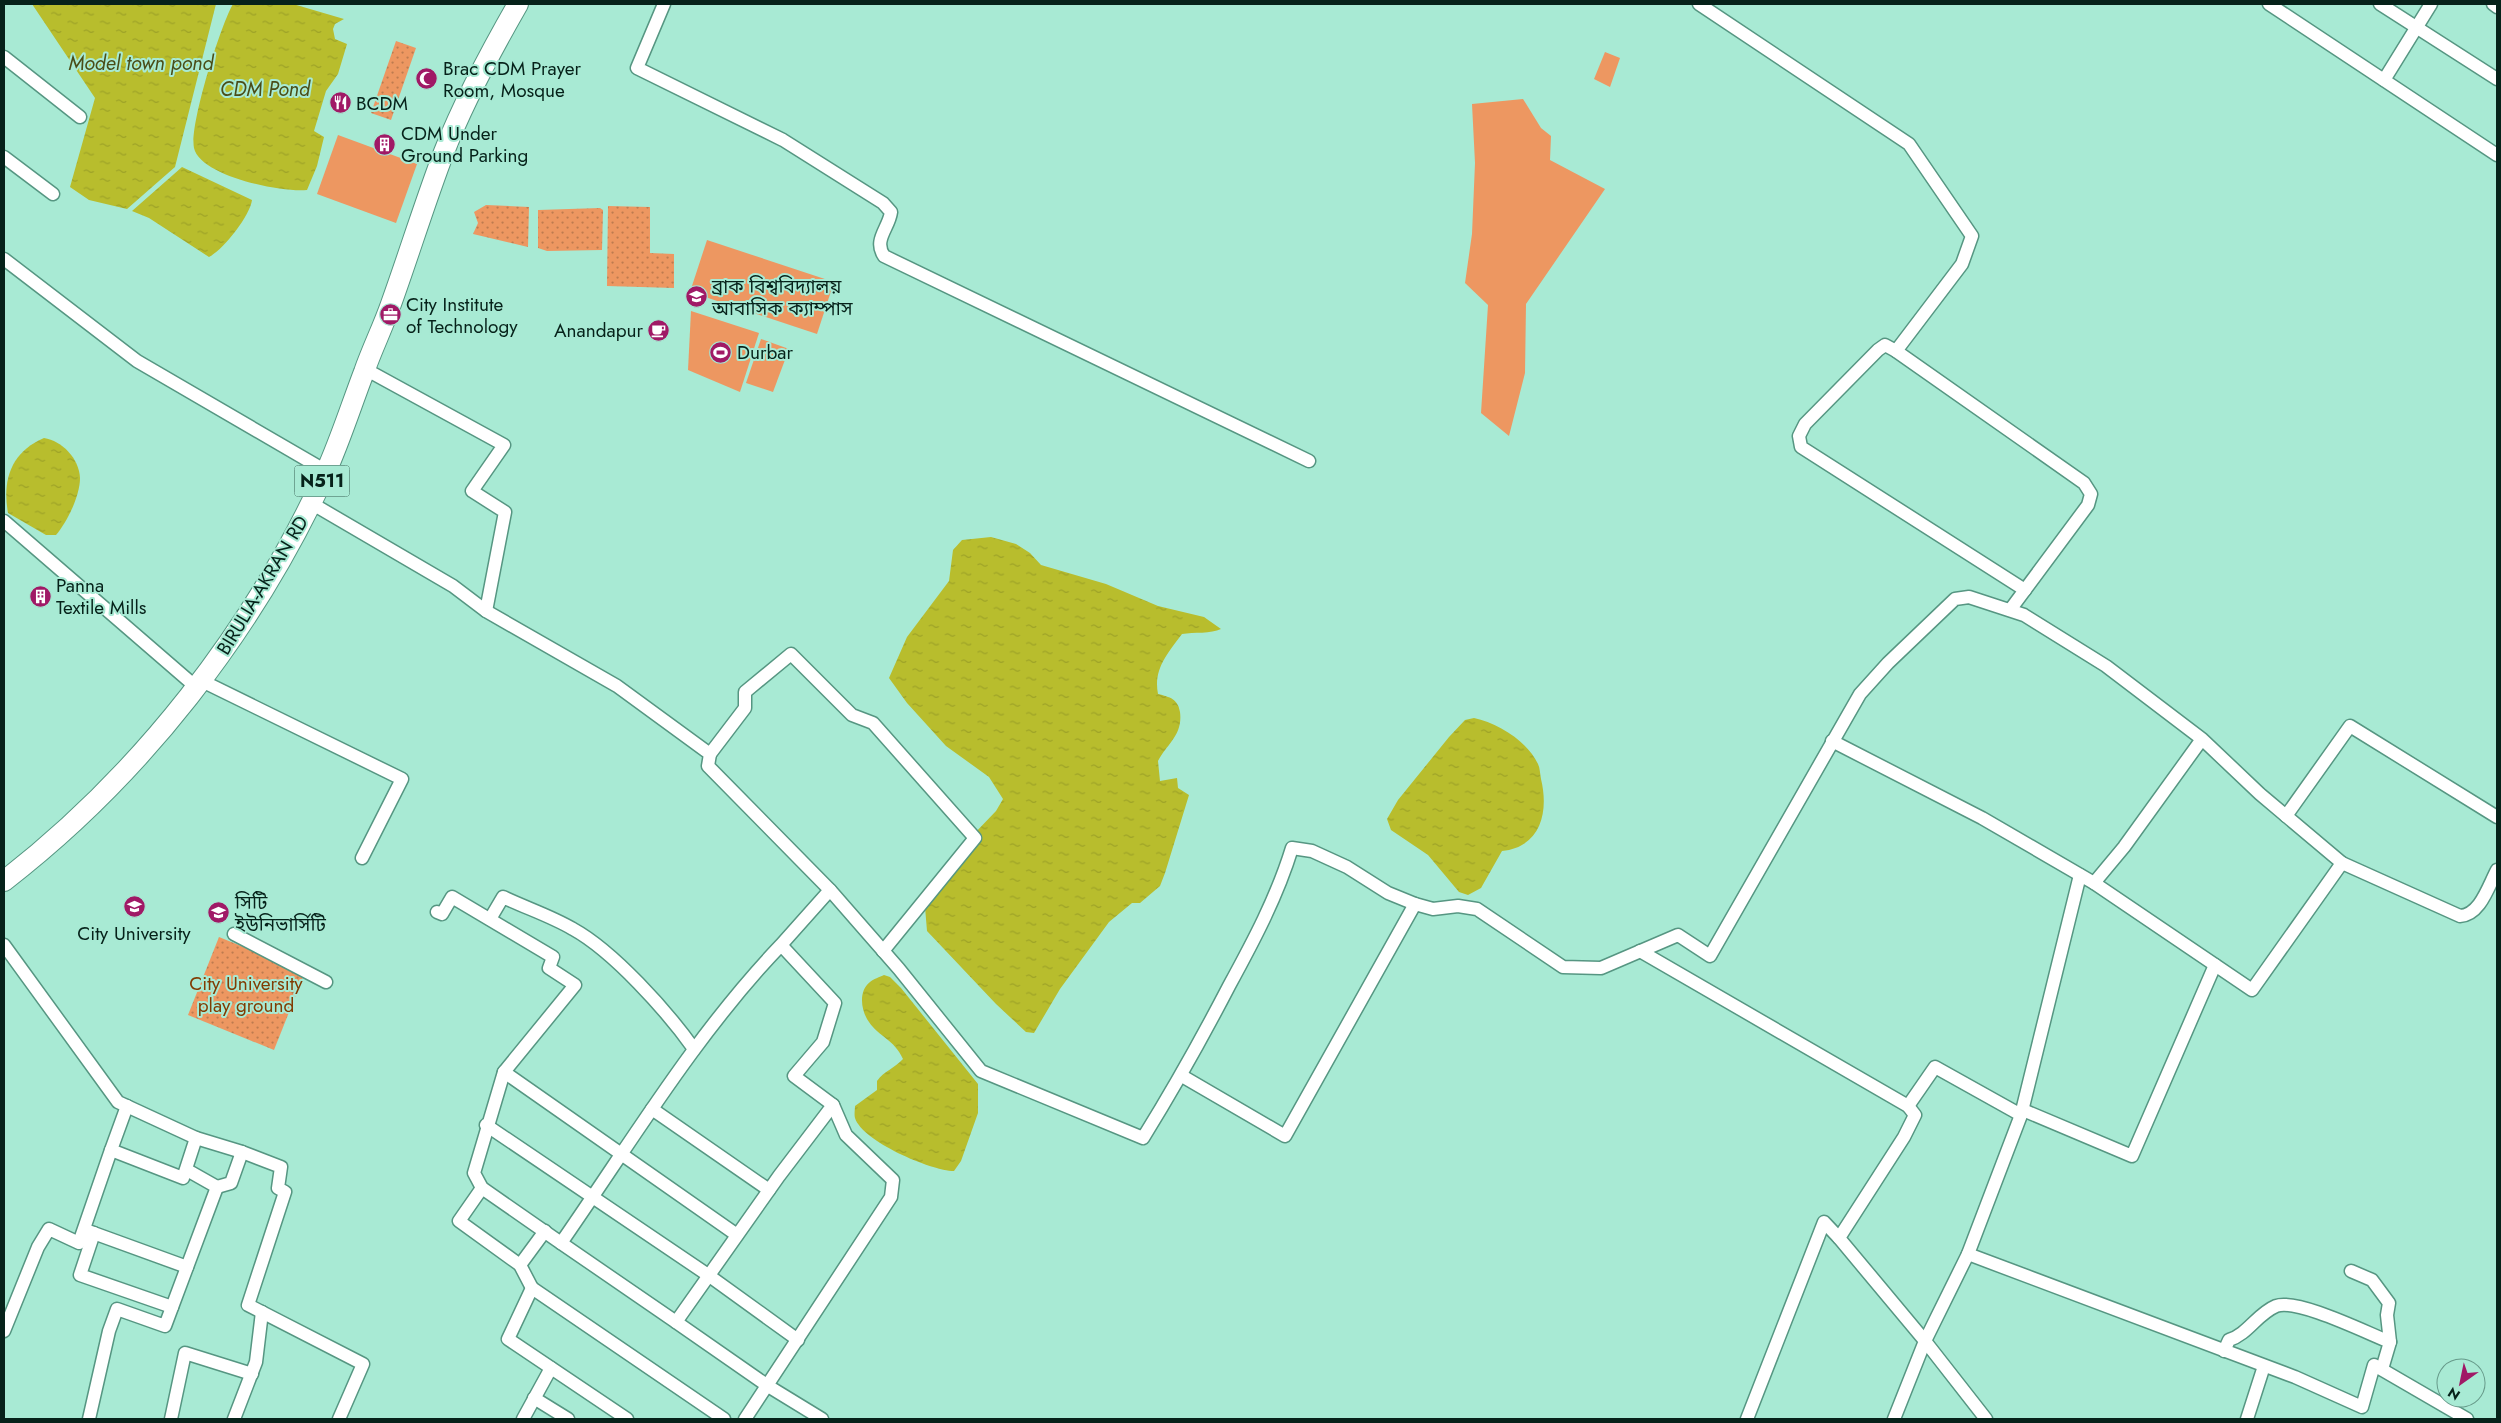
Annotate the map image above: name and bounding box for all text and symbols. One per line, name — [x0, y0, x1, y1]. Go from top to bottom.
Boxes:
water label: Model town pond — [68, 49, 214, 78]
place label: Brac CDM Prayer Room, Mosque — [443, 55, 582, 104]
mosque icon: Brac CDM Prayer Room, Mosque — [415, 67, 439, 91]
water label: CDM Pond — [220, 75, 311, 104]
place label: BCDM — [356, 90, 408, 117]
restaurant icon: BCDM — [328, 91, 352, 115]
place label: CDM Under Ground Parking — [401, 120, 528, 169]
building icon: CDM Under Ground Parking — [373, 132, 397, 156]
place label: ব্রাক বিশ্ববিদ্যালয় আবাসিক ক্যাম্পাস — [711, 273, 854, 322]
school or university icon: ব্রাক বিশ্ববিদ্যালয় আবাসিক ক্যাম্পাস — [684, 285, 708, 309]
place label: City Institute of Technology — [406, 291, 518, 340]
office icon: City Institute of Technology — [378, 303, 402, 327]
place label: Anandapur — [554, 317, 643, 344]
cafe icon: Anandapur — [647, 318, 671, 342]
place label: Durbar — [737, 339, 793, 366]
sports icon: Durbar — [709, 340, 733, 364]
road number: N511 — [294, 466, 350, 496]
street label: BIRULIA-AKRAN RD — [210, 511, 315, 660]
place label: Panna Textile Mills — [56, 572, 147, 621]
building icon: Panna Textile Mills — [28, 584, 52, 608]
place label: সিটি ইউনিভার্সিটি — [234, 889, 326, 938]
school or university icon: City University — [122, 895, 146, 919]
school or university icon: সিটি ইউনিভার্সিটি — [207, 901, 231, 925]
place label: City University — [77, 920, 191, 947]
park label: City University play ground — [189, 970, 303, 1019]
north arrow — [2436, 1358, 2486, 1408]
text: N — [2444, 1382, 2464, 1405]

